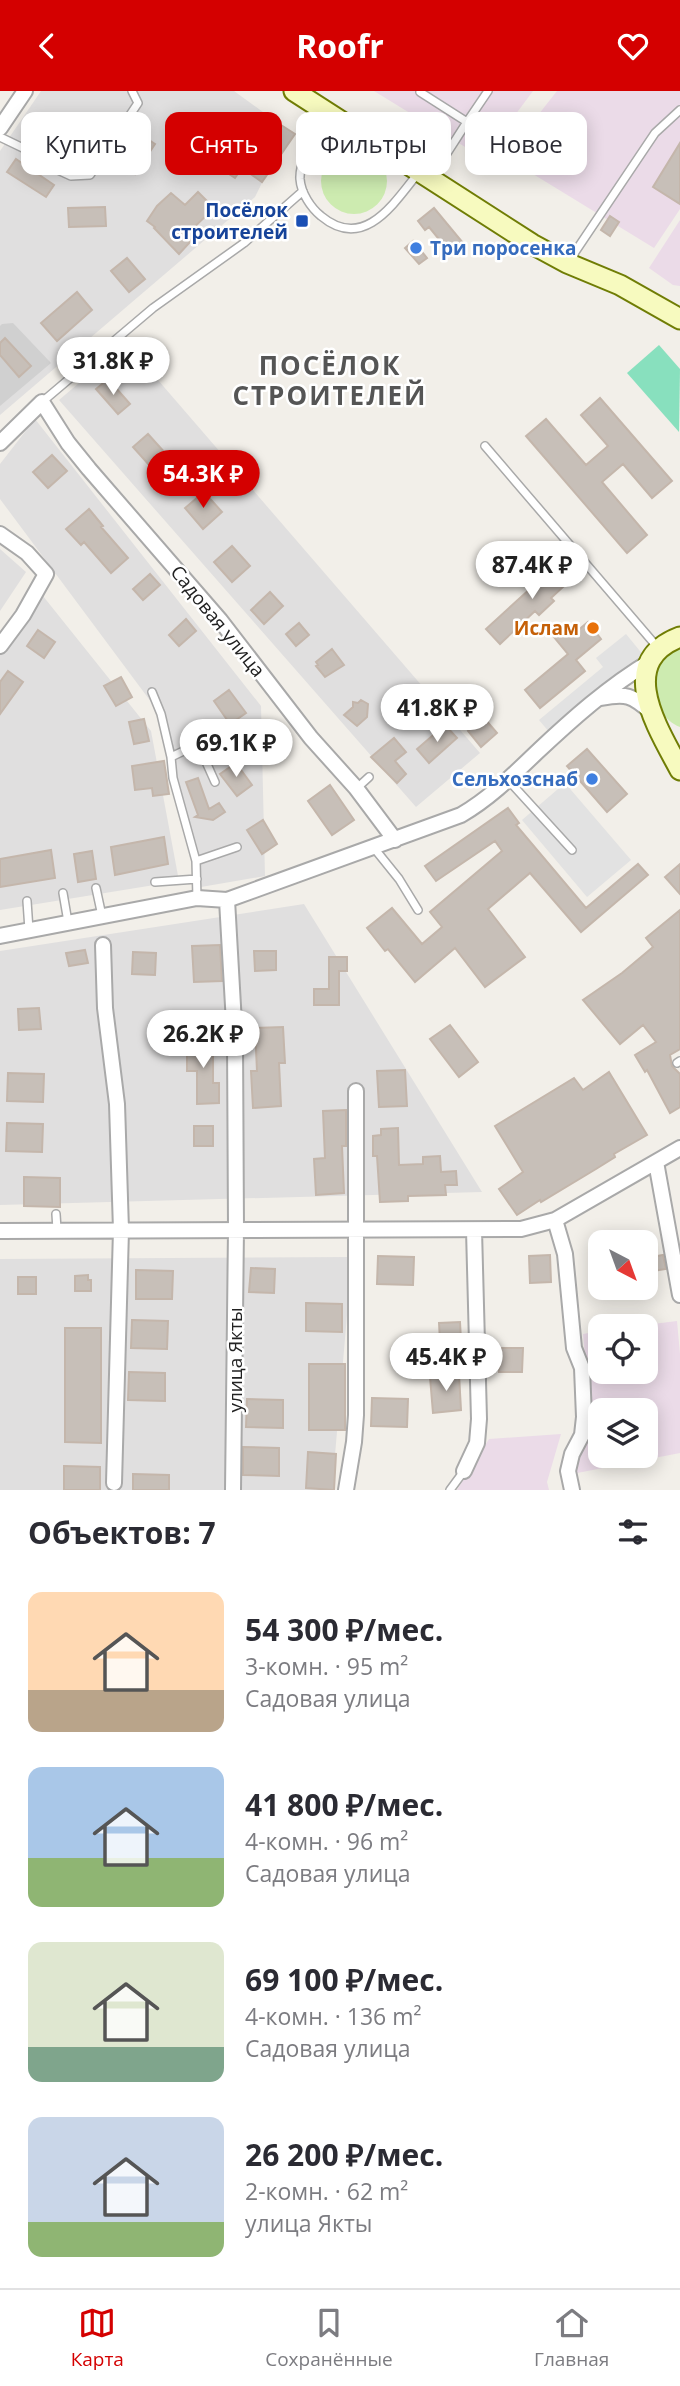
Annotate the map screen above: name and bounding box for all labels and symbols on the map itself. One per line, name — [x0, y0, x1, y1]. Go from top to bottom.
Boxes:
place label: Посёлок строителей — [171, 197, 288, 245]
marker: Посёлок строителей — [294, 213, 310, 229]
place label: Три поросенка — [430, 235, 576, 261]
marker: Три поросенка — [408, 240, 424, 256]
pin: 31.8K ₽ — [48, 337, 178, 397]
district label: ПОСЁЛОК СТРОИТЕЛЕЙ — [232, 347, 428, 413]
pin: 54.3K ₽ — [138, 451, 268, 510]
pin: 87.4K ₽ — [467, 541, 597, 601]
street label: Садовая улица — [165, 560, 271, 682]
place label: Ислам — [514, 615, 579, 641]
marker: Ислам — [585, 620, 601, 636]
pin: 41.8K ₽ — [372, 685, 502, 744]
pin: 69.1K ₽ — [171, 719, 301, 779]
place label: Сельхозснаб — [452, 766, 578, 792]
marker: Сельхозснаб — [584, 771, 600, 787]
pin: 26.2K ₽ — [138, 1011, 268, 1070]
north arrow — [588, 1230, 658, 1300]
street label: улица Якты — [222, 1307, 248, 1413]
pin: 45.4K ₽ — [381, 1333, 511, 1393]

